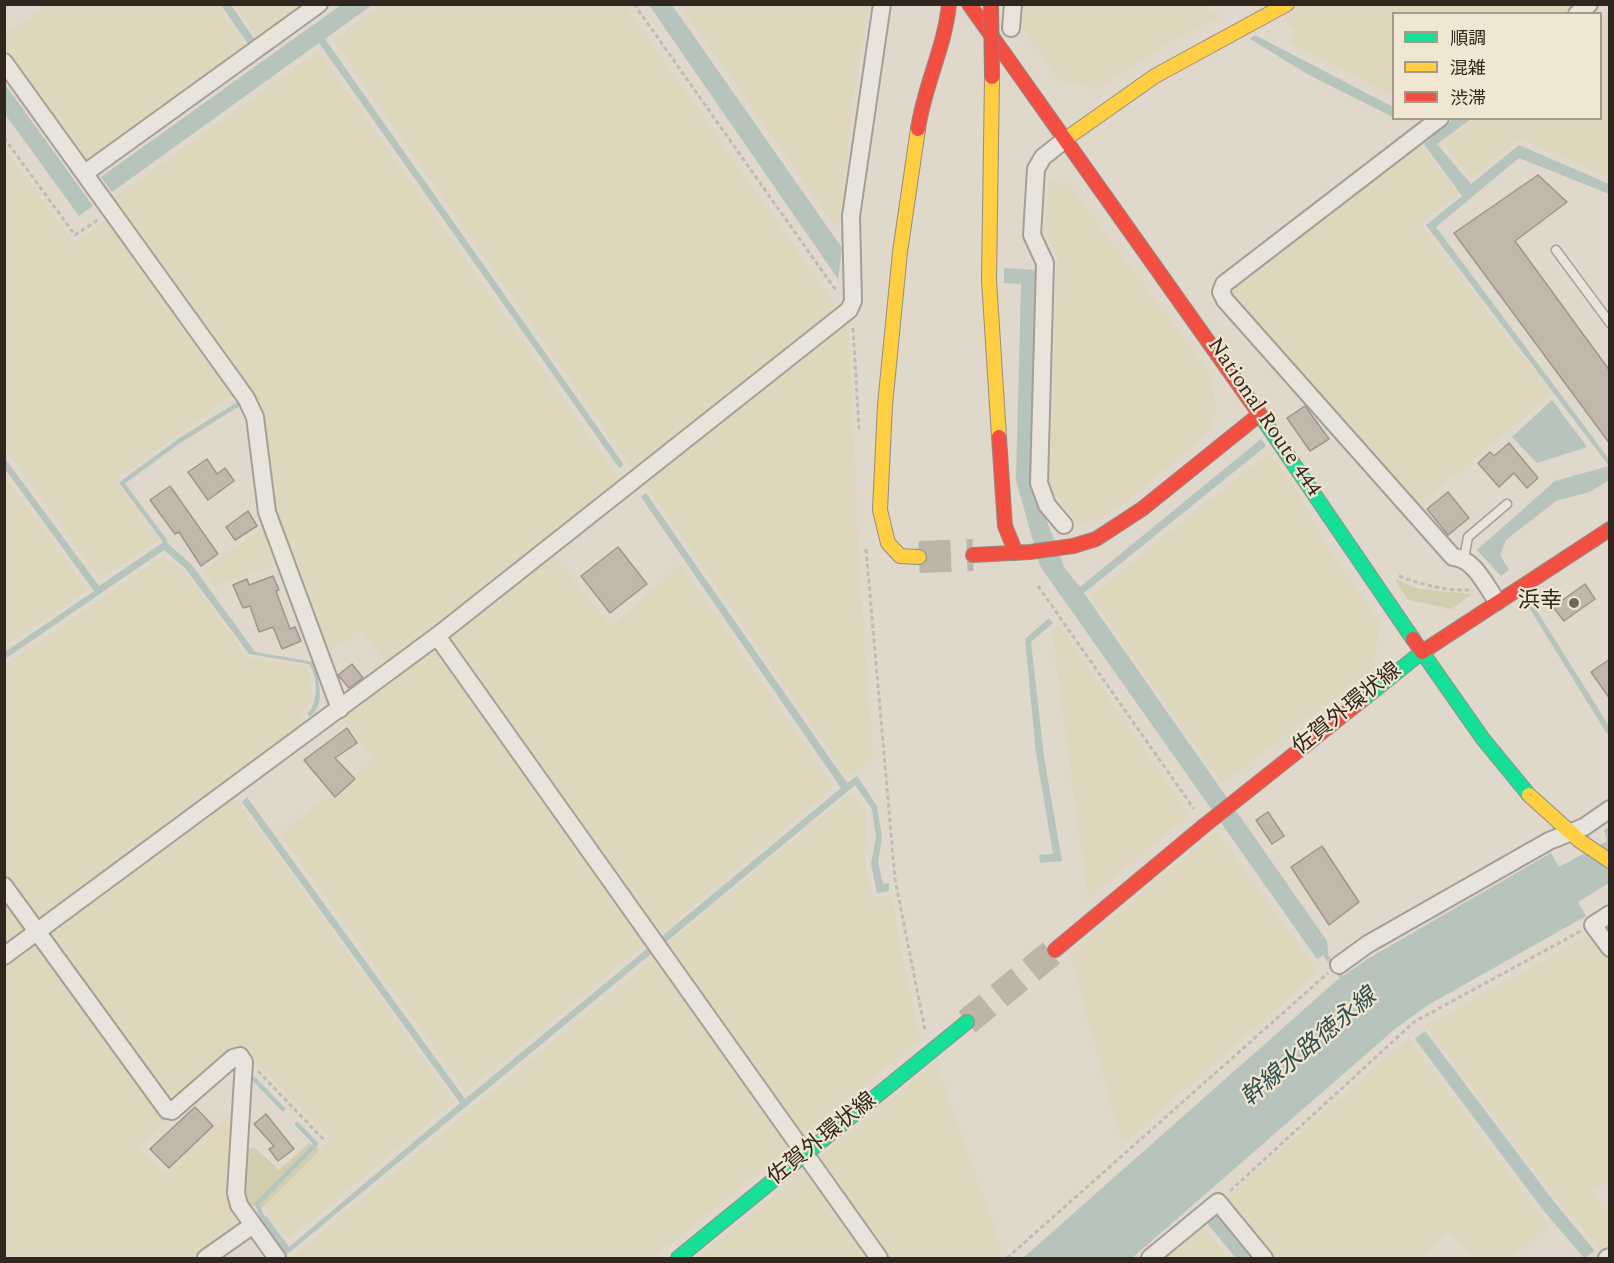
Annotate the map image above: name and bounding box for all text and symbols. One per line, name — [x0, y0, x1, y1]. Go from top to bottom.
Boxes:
legend — [1392, 12, 1602, 120]
text: 順調 — [1450, 25, 1486, 52]
text: 混雑 — [1450, 55, 1486, 82]
text: 渋滞 — [1450, 85, 1486, 112]
street label: National Route 444 — [1200, 334, 1326, 502]
place label: 浜幸 — [1518, 590, 1562, 616]
marker: 浜幸 — [1567, 596, 1581, 610]
street label: 佐賀外環状線 — [1288, 658, 1408, 762]
water label: 幹線水路徳永線 — [1236, 984, 1384, 1114]
street label: 佐賀外環状線 — [763, 1088, 883, 1192]

